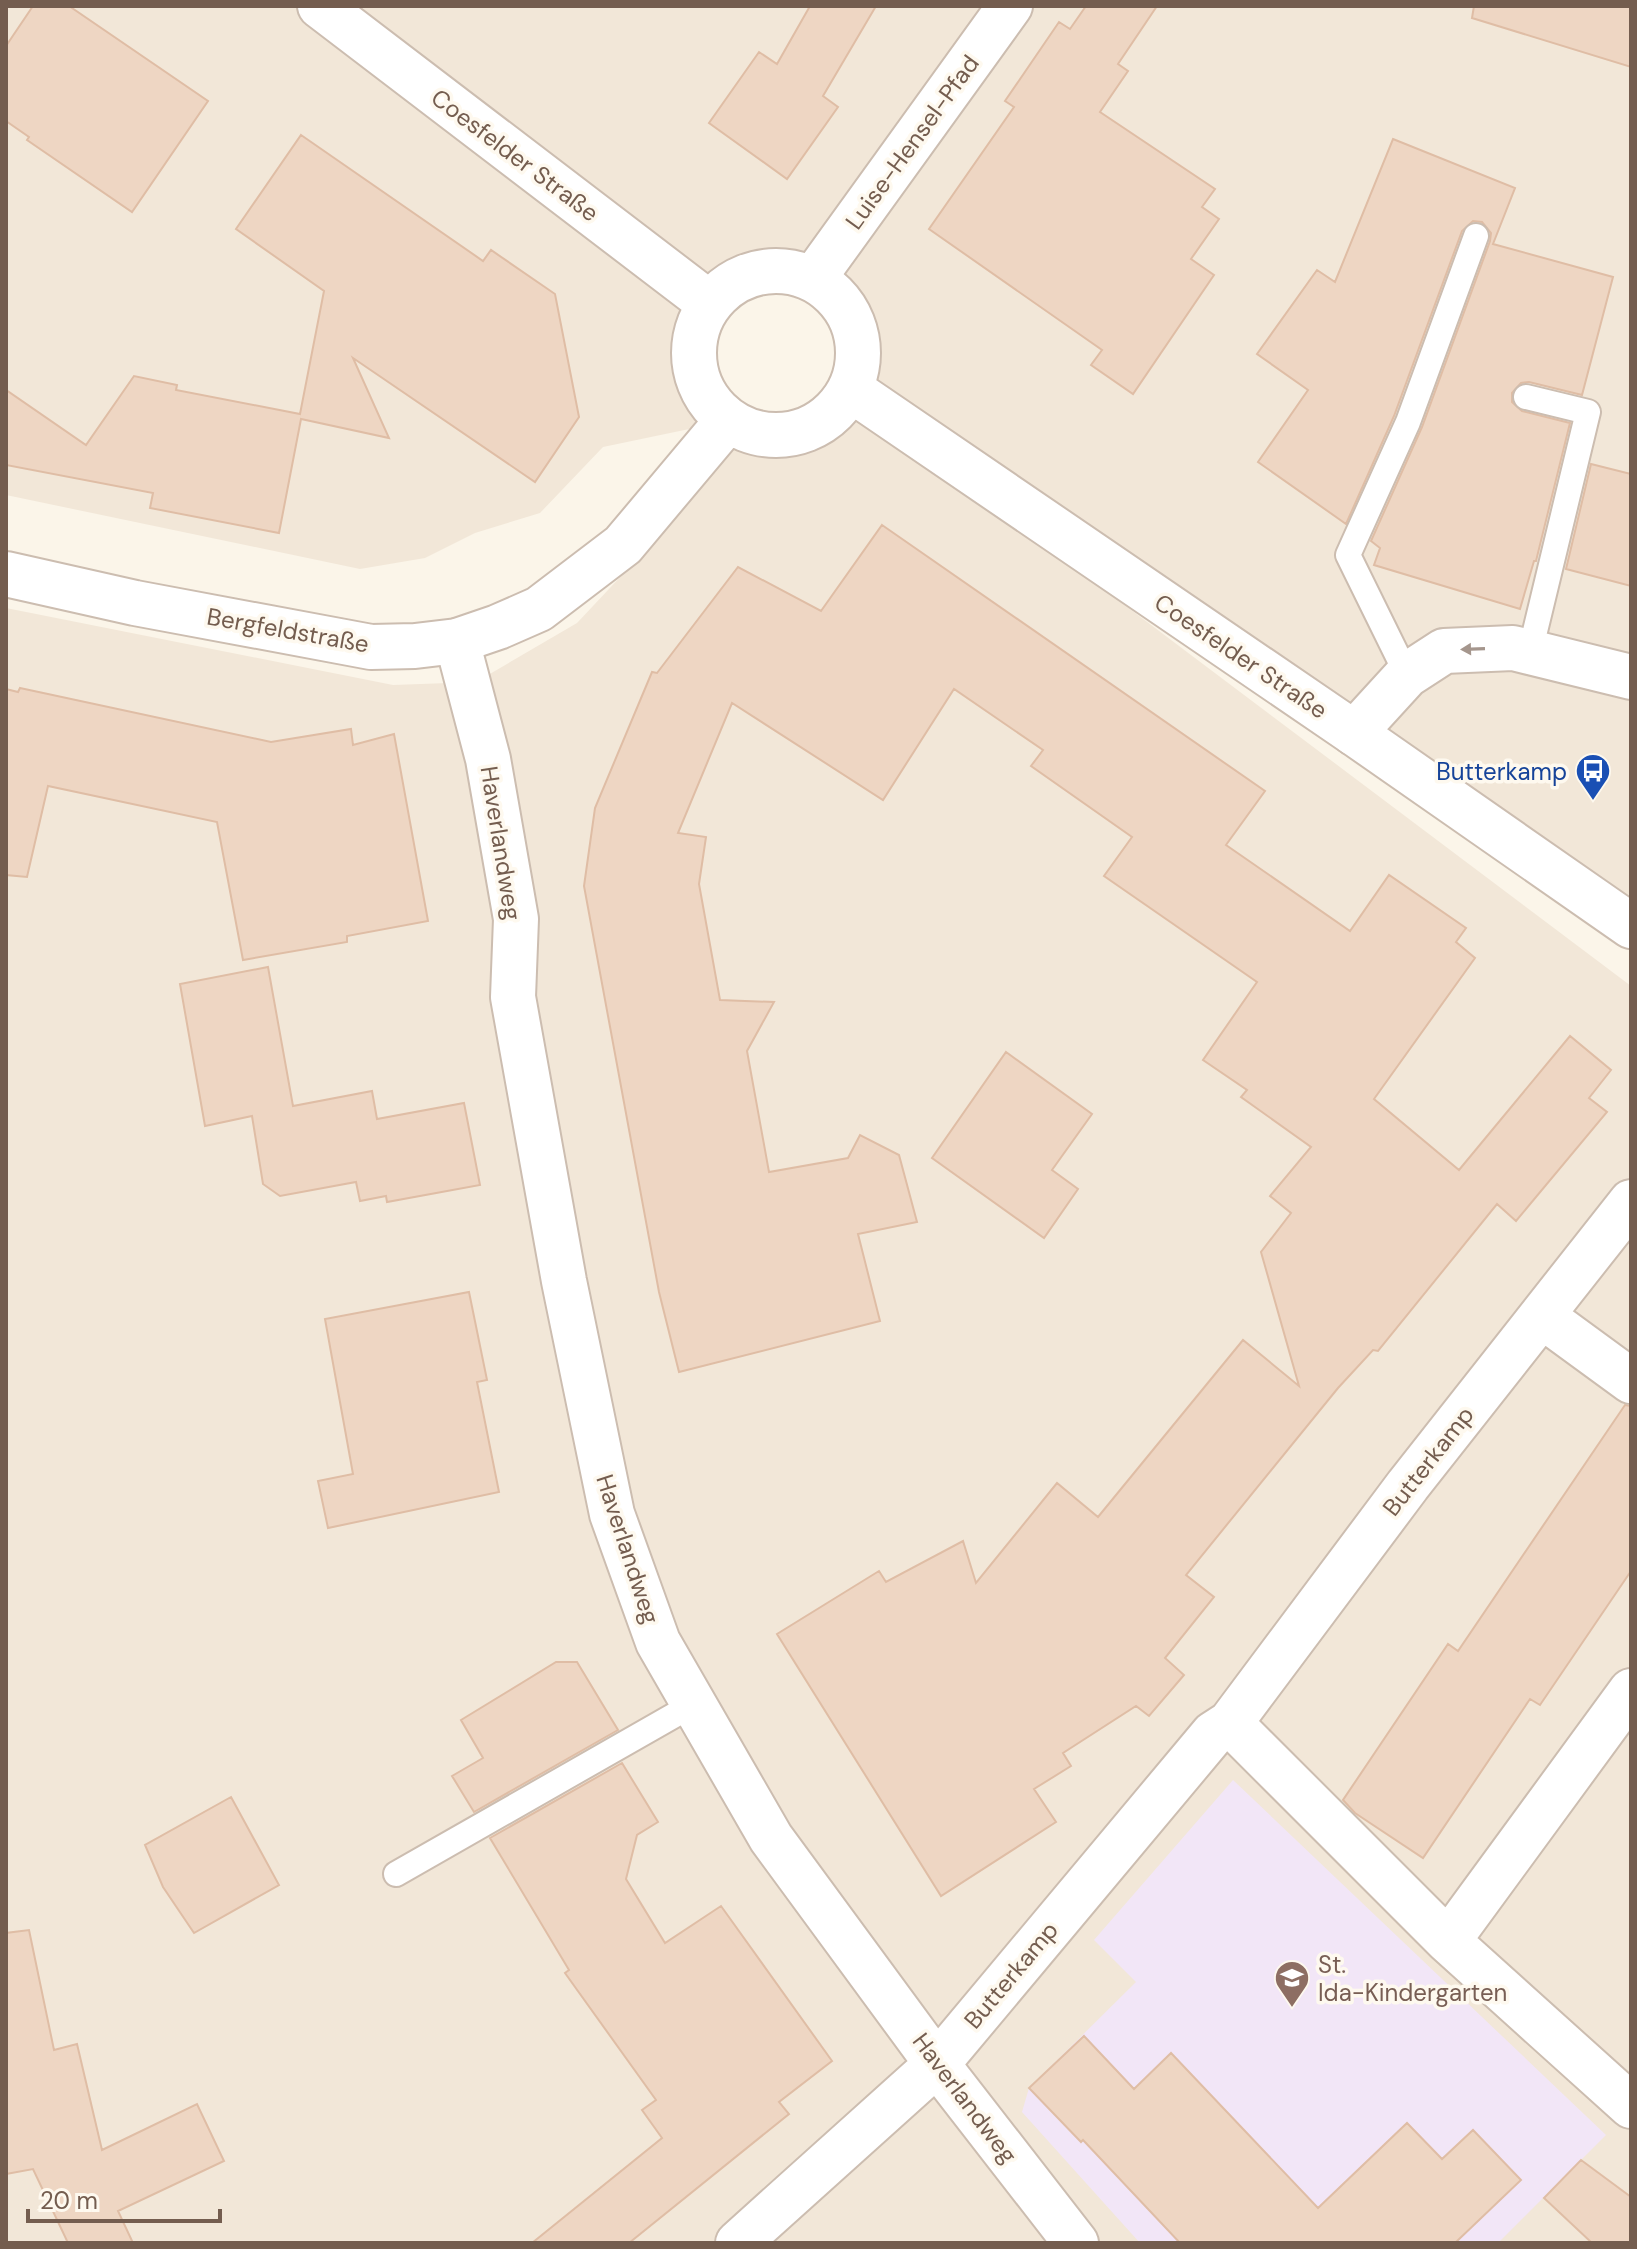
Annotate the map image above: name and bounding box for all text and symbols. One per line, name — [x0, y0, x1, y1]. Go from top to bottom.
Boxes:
street label: Luise-Hensel-Pfad — [838, 49, 986, 235]
street label: Coesfelder Straße — [425, 82, 605, 228]
street label: Coesfelder Straße — [1149, 587, 1333, 725]
street label: Bergfeldstraße — [205, 601, 371, 659]
one-way arrow — [1460, 643, 1485, 656]
bus stop icon: Butterkamp — [1574, 752, 1612, 802]
place label: Butterkamp — [1436, 756, 1567, 787]
street label: Haverlandweg — [474, 764, 528, 922]
street label: Butterkamp — [1376, 1400, 1480, 1522]
street label: Haverlandweg — [589, 1470, 667, 1628]
street label: Butterkamp — [957, 1915, 1065, 2035]
place label: St. Ida-Kindergarten — [1318, 1949, 1507, 2008]
school or university icon: St. Ida-Kindergarten — [1273, 1959, 1311, 2009]
street label: Haverlandweg — [906, 2027, 1024, 2169]
scale bar — [28, 2173, 220, 2223]
text: 20 m — [40, 2185, 98, 2216]

